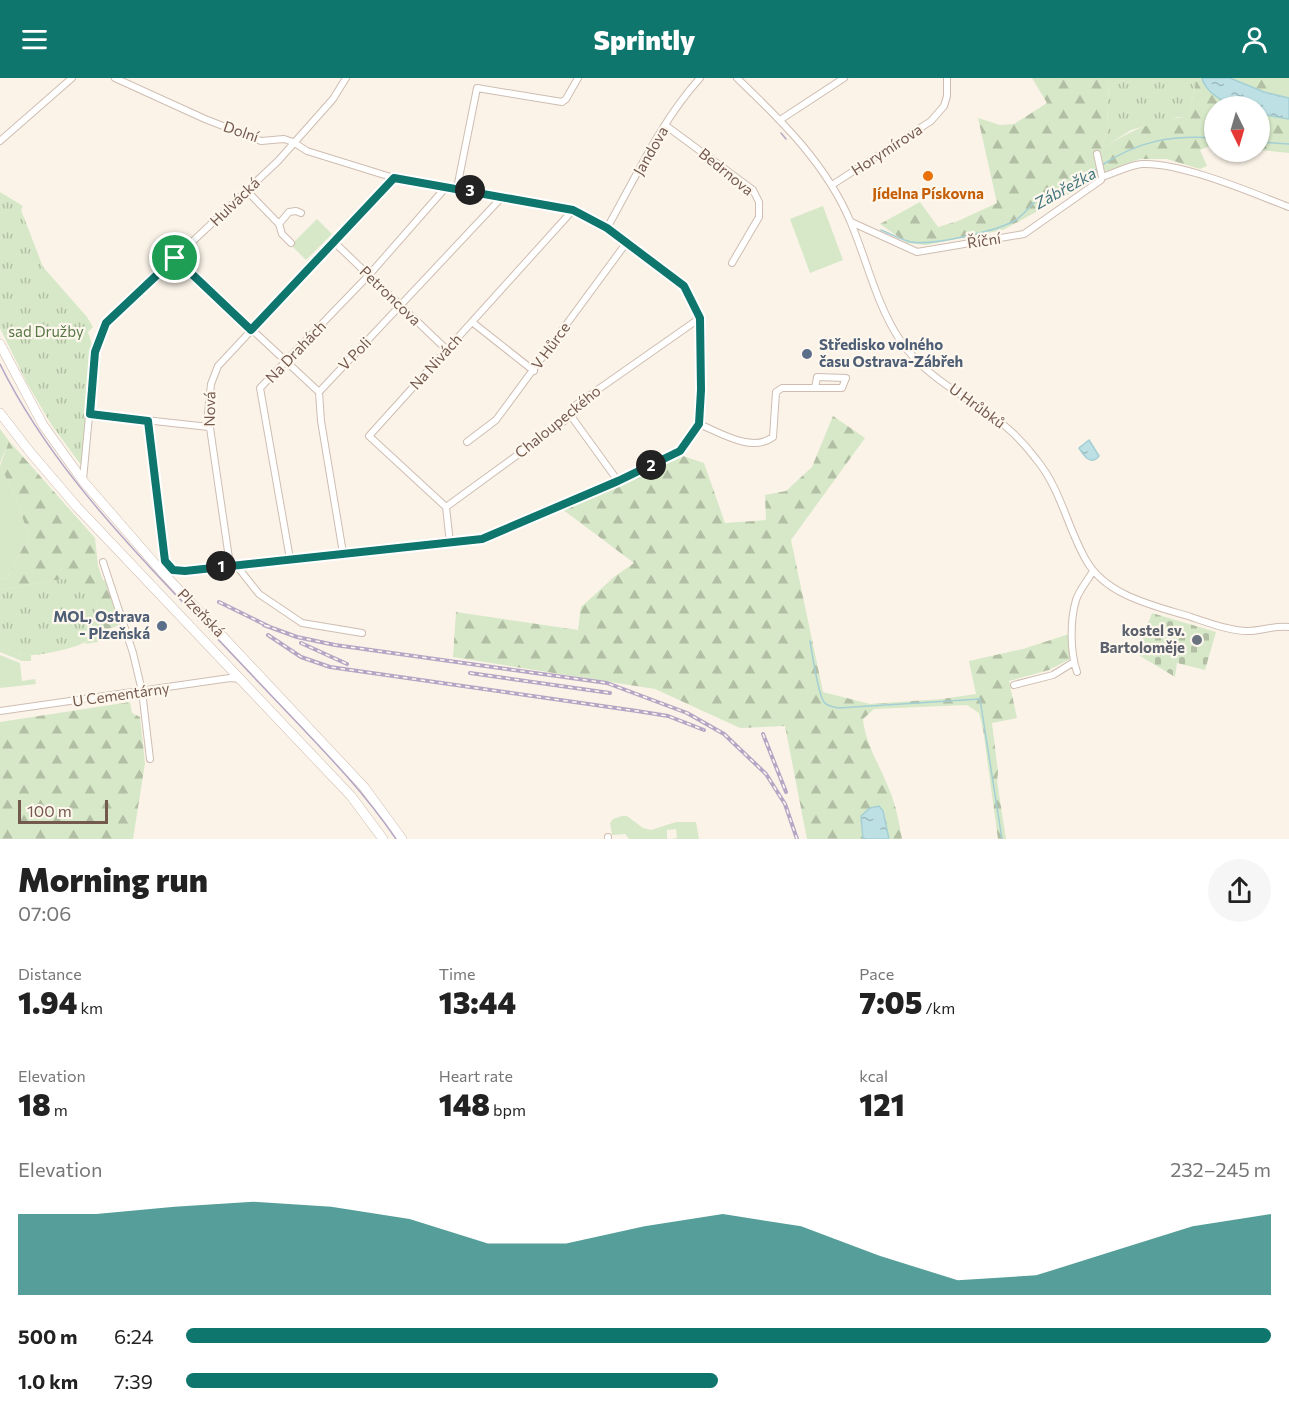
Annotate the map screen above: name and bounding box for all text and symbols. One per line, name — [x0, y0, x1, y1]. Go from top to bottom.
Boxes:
icon: menu — [18, 23, 51, 56]
text: Sprintly — [594, 23, 695, 56]
icon: person — [1238, 23, 1271, 56]
north arrow — [1204, 96, 1270, 162]
map controls — [1204, 96, 1270, 162]
street label: Dolní — [221, 117, 262, 146]
street label: Horymírova — [848, 120, 925, 179]
street label: Jandova — [629, 123, 671, 178]
street label: Bedrnova — [696, 144, 758, 199]
water label: Zábřežka — [1030, 163, 1099, 213]
marker: Jídelna Pískovna — [921, 169, 935, 183]
street label: Hulvácká — [206, 173, 263, 229]
pin: 3 — [455, 175, 485, 205]
text: 3 — [465, 180, 475, 199]
place label: Jídelna Pískovna — [872, 184, 984, 202]
street label: Říční — [966, 227, 1003, 252]
pin — [149, 232, 200, 283]
icon: arrive — [158, 241, 191, 274]
street label: Petroncova — [356, 262, 425, 329]
street label: Na Drahách — [261, 317, 329, 386]
street label: V Hůrce — [527, 318, 573, 372]
park label: sad Družby — [8, 322, 84, 340]
street label: Na Nivách — [406, 330, 465, 393]
street label: V Poli — [334, 333, 374, 374]
place label: Středisko volného času Ostrava-Zábřeh — [819, 335, 963, 370]
marker: Středisko volného času Ostrava-Zábřeh — [800, 347, 814, 361]
street label: U Hrůbků — [946, 379, 1009, 432]
street label: Chaloupeckého — [511, 381, 604, 461]
street label: Nová — [200, 391, 218, 427]
pin: 2 — [636, 450, 666, 480]
text: 2 — [646, 455, 656, 474]
pin: 1 — [206, 551, 236, 581]
text: 1 — [217, 556, 225, 575]
street label: Plzeňská — [174, 585, 229, 640]
place label: MOL, Ostrava - Plzeňská — [53, 607, 150, 642]
marker: MOL, Ostrava - Plzeňská — [155, 619, 169, 633]
place label: kostel sv. Bartoloměje — [1100, 621, 1185, 656]
marker: kostel sv. Bartoloměje — [1190, 633, 1204, 647]
street label: U Cementárny — [71, 678, 171, 710]
scale bar — [18, 797, 108, 824]
text: 100 m — [27, 801, 72, 820]
text: Morning run — [18, 858, 208, 899]
button: share — [1208, 859, 1271, 922]
text: 07:06 — [18, 901, 71, 925]
text: Distance — [18, 964, 82, 983]
text: Time — [439, 964, 475, 983]
text: Pace — [859, 964, 894, 983]
text: 1.94 — [18, 983, 77, 1020]
text: 13:44 — [439, 983, 516, 1020]
text: 7:05 — [859, 983, 922, 1020]
text: km — [77, 998, 103, 1017]
text: /km — [922, 998, 955, 1017]
text: Elevation — [18, 1066, 86, 1085]
text: Heart rate — [439, 1066, 513, 1085]
text: kcal — [859, 1066, 888, 1085]
text: 18 — [18, 1085, 51, 1122]
text: 148 — [439, 1085, 490, 1122]
text: 121 — [859, 1085, 905, 1122]
text: m — [51, 1100, 68, 1119]
text: bpm — [490, 1100, 526, 1119]
text: Elevation — [18, 1157, 103, 1181]
text: 232–245 m — [1170, 1157, 1271, 1181]
text: 500 m — [18, 1324, 78, 1348]
text: 6:24 — [114, 1324, 154, 1348]
text: 1.0 km — [18, 1369, 78, 1393]
text: 7:39 — [114, 1369, 153, 1393]

